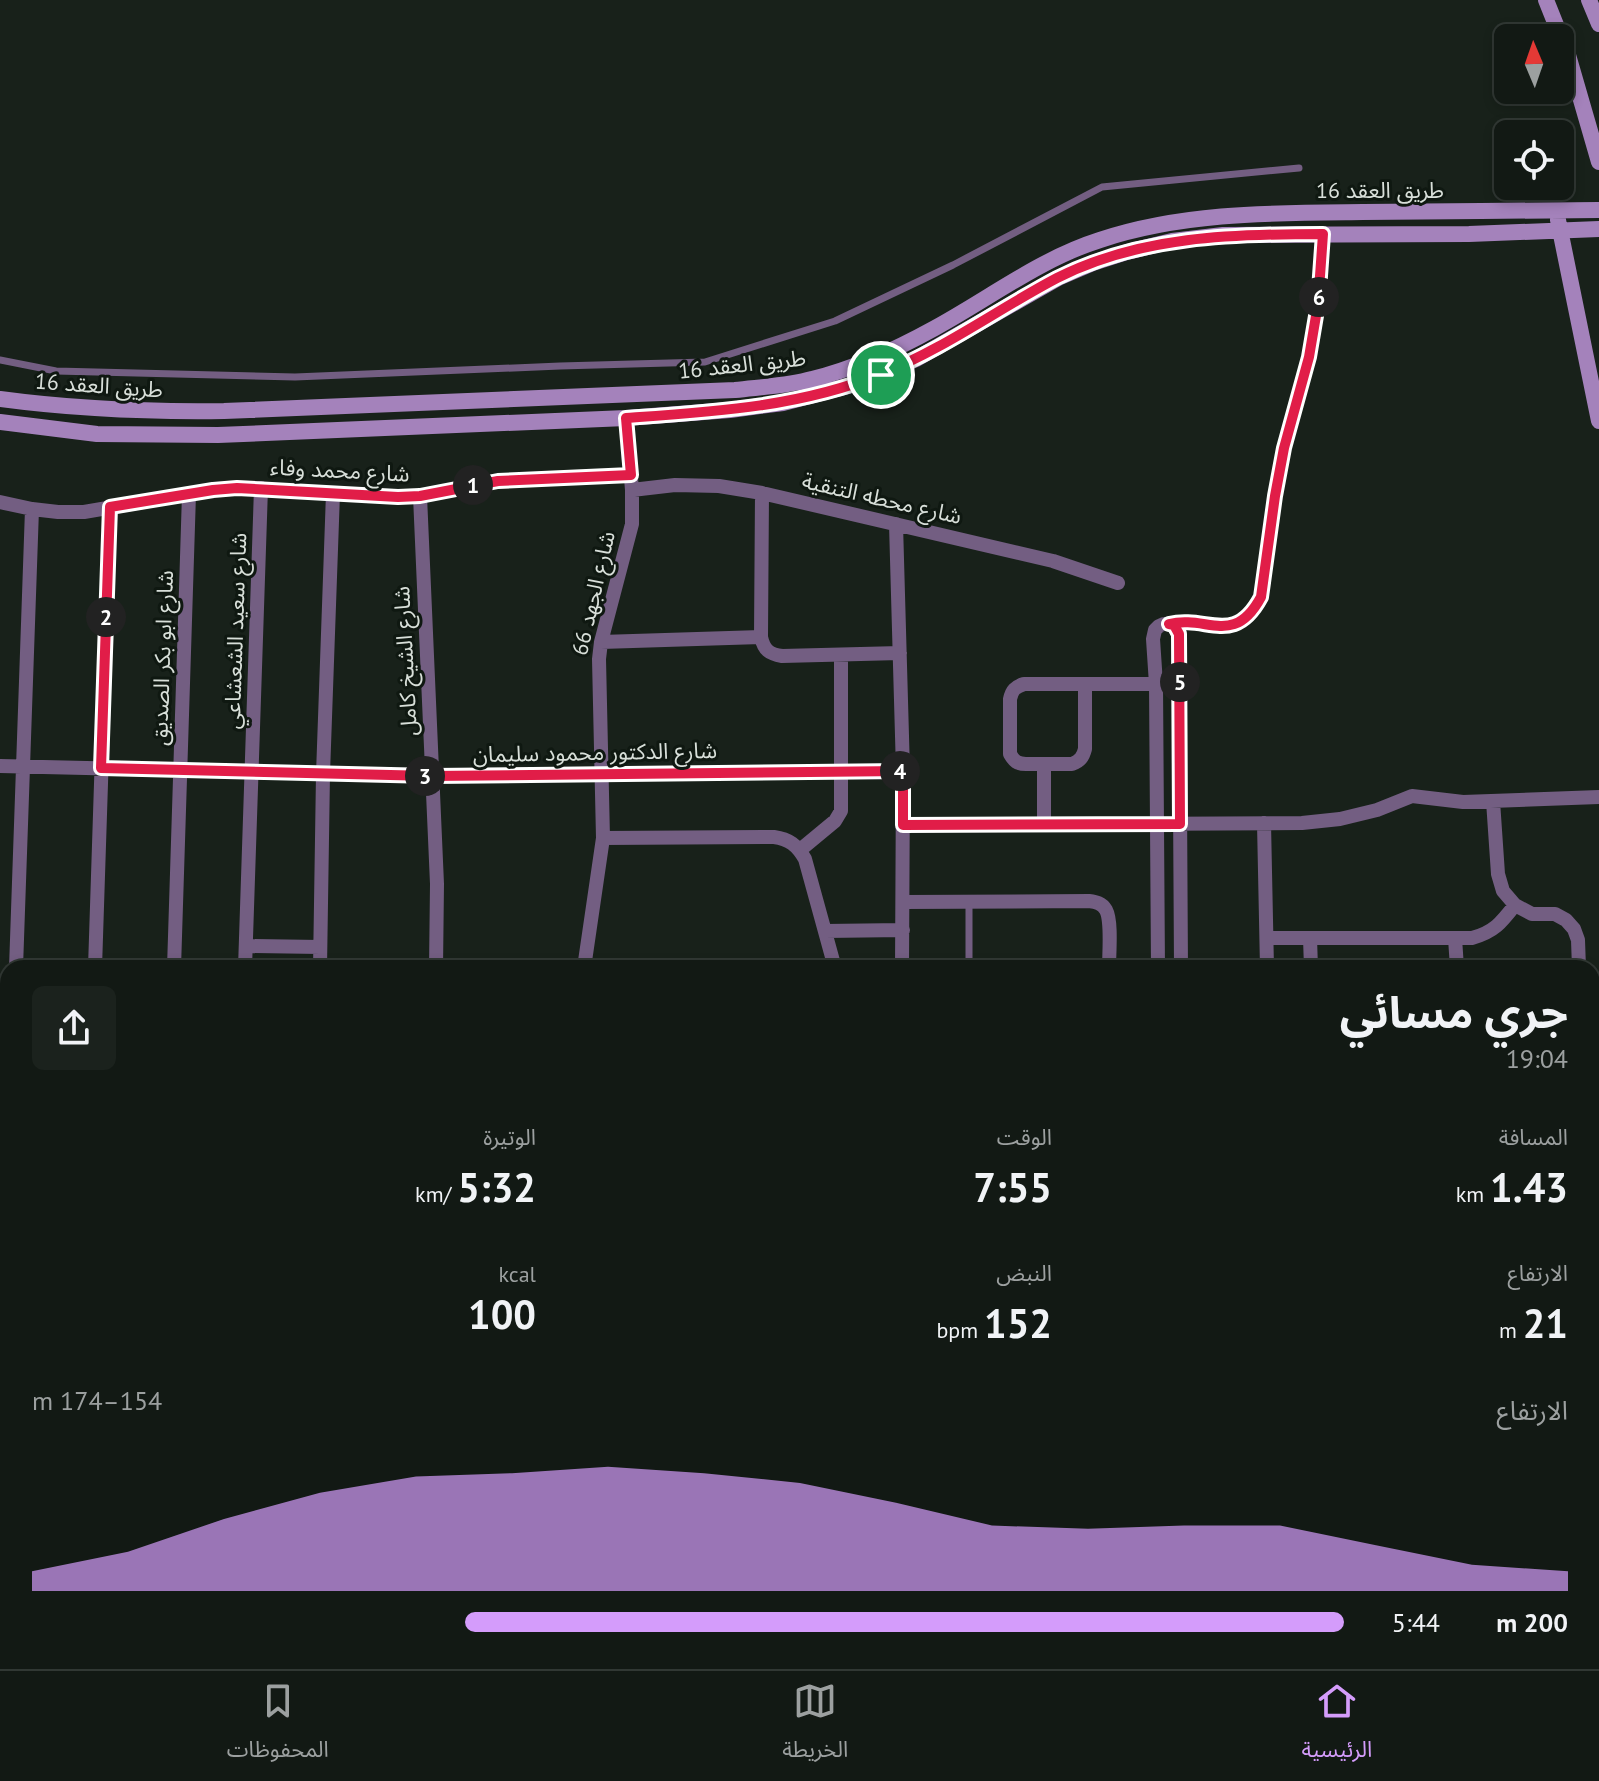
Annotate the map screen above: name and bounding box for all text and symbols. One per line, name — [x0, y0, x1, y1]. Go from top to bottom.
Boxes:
north arrow — [1494, 24, 1574, 104]
map controls — [1494, 24, 1574, 200]
button: locate — [1494, 120, 1574, 200]
street label: طريق العقد 16 — [1316, 176, 1444, 204]
pin: 6 — [1299, 277, 1339, 317]
text: 6 — [1313, 283, 1325, 311]
pin — [847, 341, 915, 409]
street label: طريق العقد 16 — [677, 343, 807, 385]
icon: arrive — [859, 353, 903, 397]
street label: طريق العقد 16 — [34, 367, 164, 403]
street label: شارع محمد وفاء — [269, 452, 411, 491]
pin: 1 — [453, 465, 493, 505]
street label: شارع محطه التنقية — [799, 466, 965, 533]
text: 1 — [467, 471, 479, 499]
street label: شارع الجهد 66 — [565, 528, 624, 658]
street label: شارع سعيد الشعشاعي — [218, 532, 256, 730]
street label: شارع ابو بكر الصديق — [145, 570, 182, 746]
street label: شارع الشيخ كامل — [387, 585, 426, 737]
pin: 2 — [86, 597, 126, 637]
text: 2 — [100, 603, 112, 631]
pin: 5 — [1160, 662, 1200, 702]
text: 5 — [1174, 668, 1186, 696]
street label: شارع الدكتور محمود سليمان — [473, 736, 717, 771]
pin: 4 — [880, 751, 920, 791]
pin: 3 — [405, 756, 445, 796]
text: 4 — [894, 757, 906, 785]
text: 3 — [419, 762, 431, 790]
text: جري مسائي — [1340, 983, 1568, 1040]
button: share — [32, 986, 116, 1070]
text: 19:04 — [1506, 1042, 1568, 1075]
text: الوتيرة — [483, 1123, 536, 1151]
text: الوقت — [997, 1123, 1052, 1151]
text: المسافة — [1499, 1123, 1568, 1151]
text: 5:32 — [457, 1161, 536, 1213]
text: 7:55 — [973, 1161, 1052, 1213]
text: 1.43 — [1490, 1161, 1568, 1213]
text: /km — [415, 1180, 457, 1208]
text: km — [1456, 1180, 1490, 1208]
text: النبض — [996, 1259, 1052, 1287]
text: الارتفاع — [1508, 1259, 1568, 1287]
text: kcal — [498, 1260, 536, 1288]
text: 100 — [468, 1288, 536, 1340]
text: 152 — [984, 1297, 1052, 1349]
text: 21 — [1523, 1297, 1568, 1349]
text: bpm — [936, 1316, 984, 1344]
text: m — [1499, 1316, 1523, 1344]
text: 154–174 m — [32, 1384, 162, 1417]
text: الارتفاع — [1497, 1394, 1568, 1427]
text: 5:44 — [1392, 1606, 1440, 1639]
text: 200 m — [1496, 1606, 1568, 1639]
tab: المحفوظات — [227, 1679, 329, 1773]
tab: الخريطة — [782, 1679, 848, 1773]
tab: الرئيسية — [1302, 1679, 1372, 1773]

